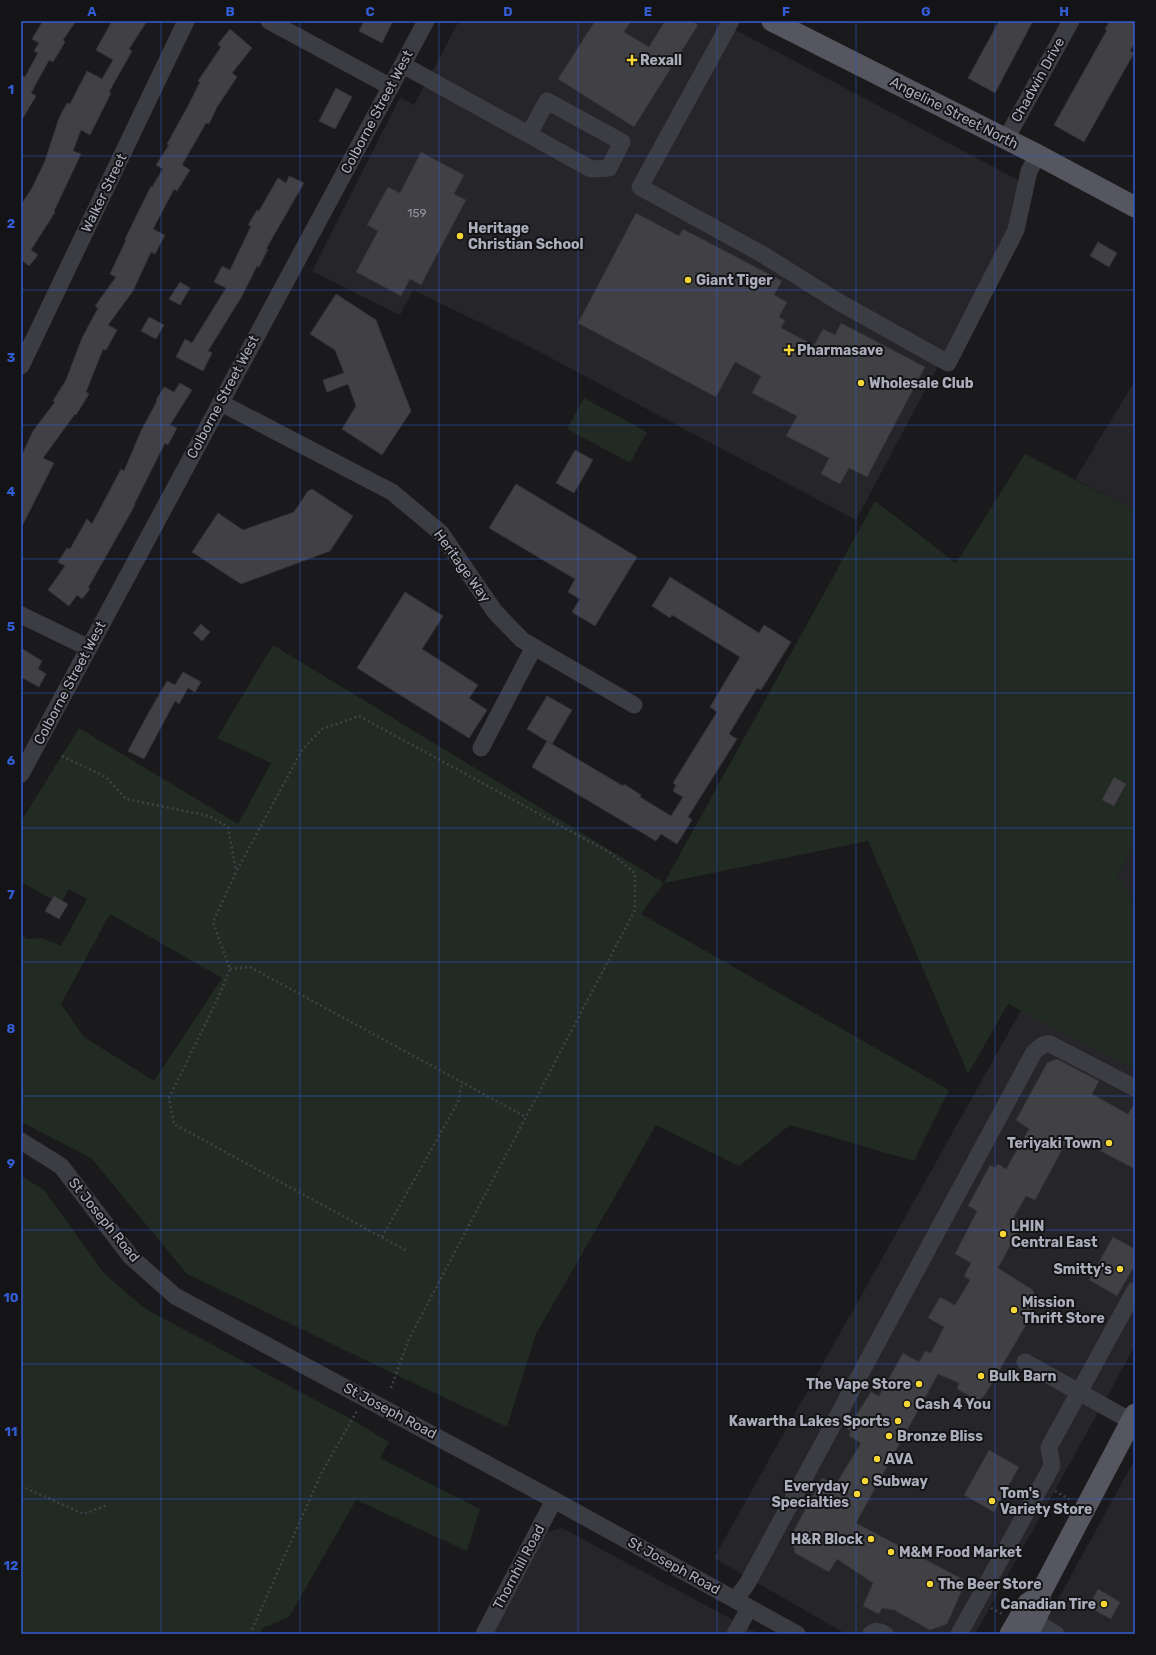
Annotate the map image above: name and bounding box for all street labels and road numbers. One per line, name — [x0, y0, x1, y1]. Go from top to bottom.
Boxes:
street label: Chadwin Drive — [1008, 35, 1068, 125]
street label: Colborne Street West — [337, 47, 417, 177]
street label: Angeline Street North — [887, 73, 1021, 153]
street label: Walker Street — [78, 150, 131, 235]
street label: Colborne Street West — [183, 332, 263, 462]
street label: Heritage Way — [430, 526, 494, 606]
street label: Colborne Street West — [30, 618, 110, 748]
street label: St Joseph Road — [65, 1175, 143, 1265]
street label: St Joseph Road — [341, 1379, 439, 1443]
street label: Thornhill Road — [490, 1522, 548, 1612]
street label: St Joseph Road — [625, 1534, 723, 1598]

